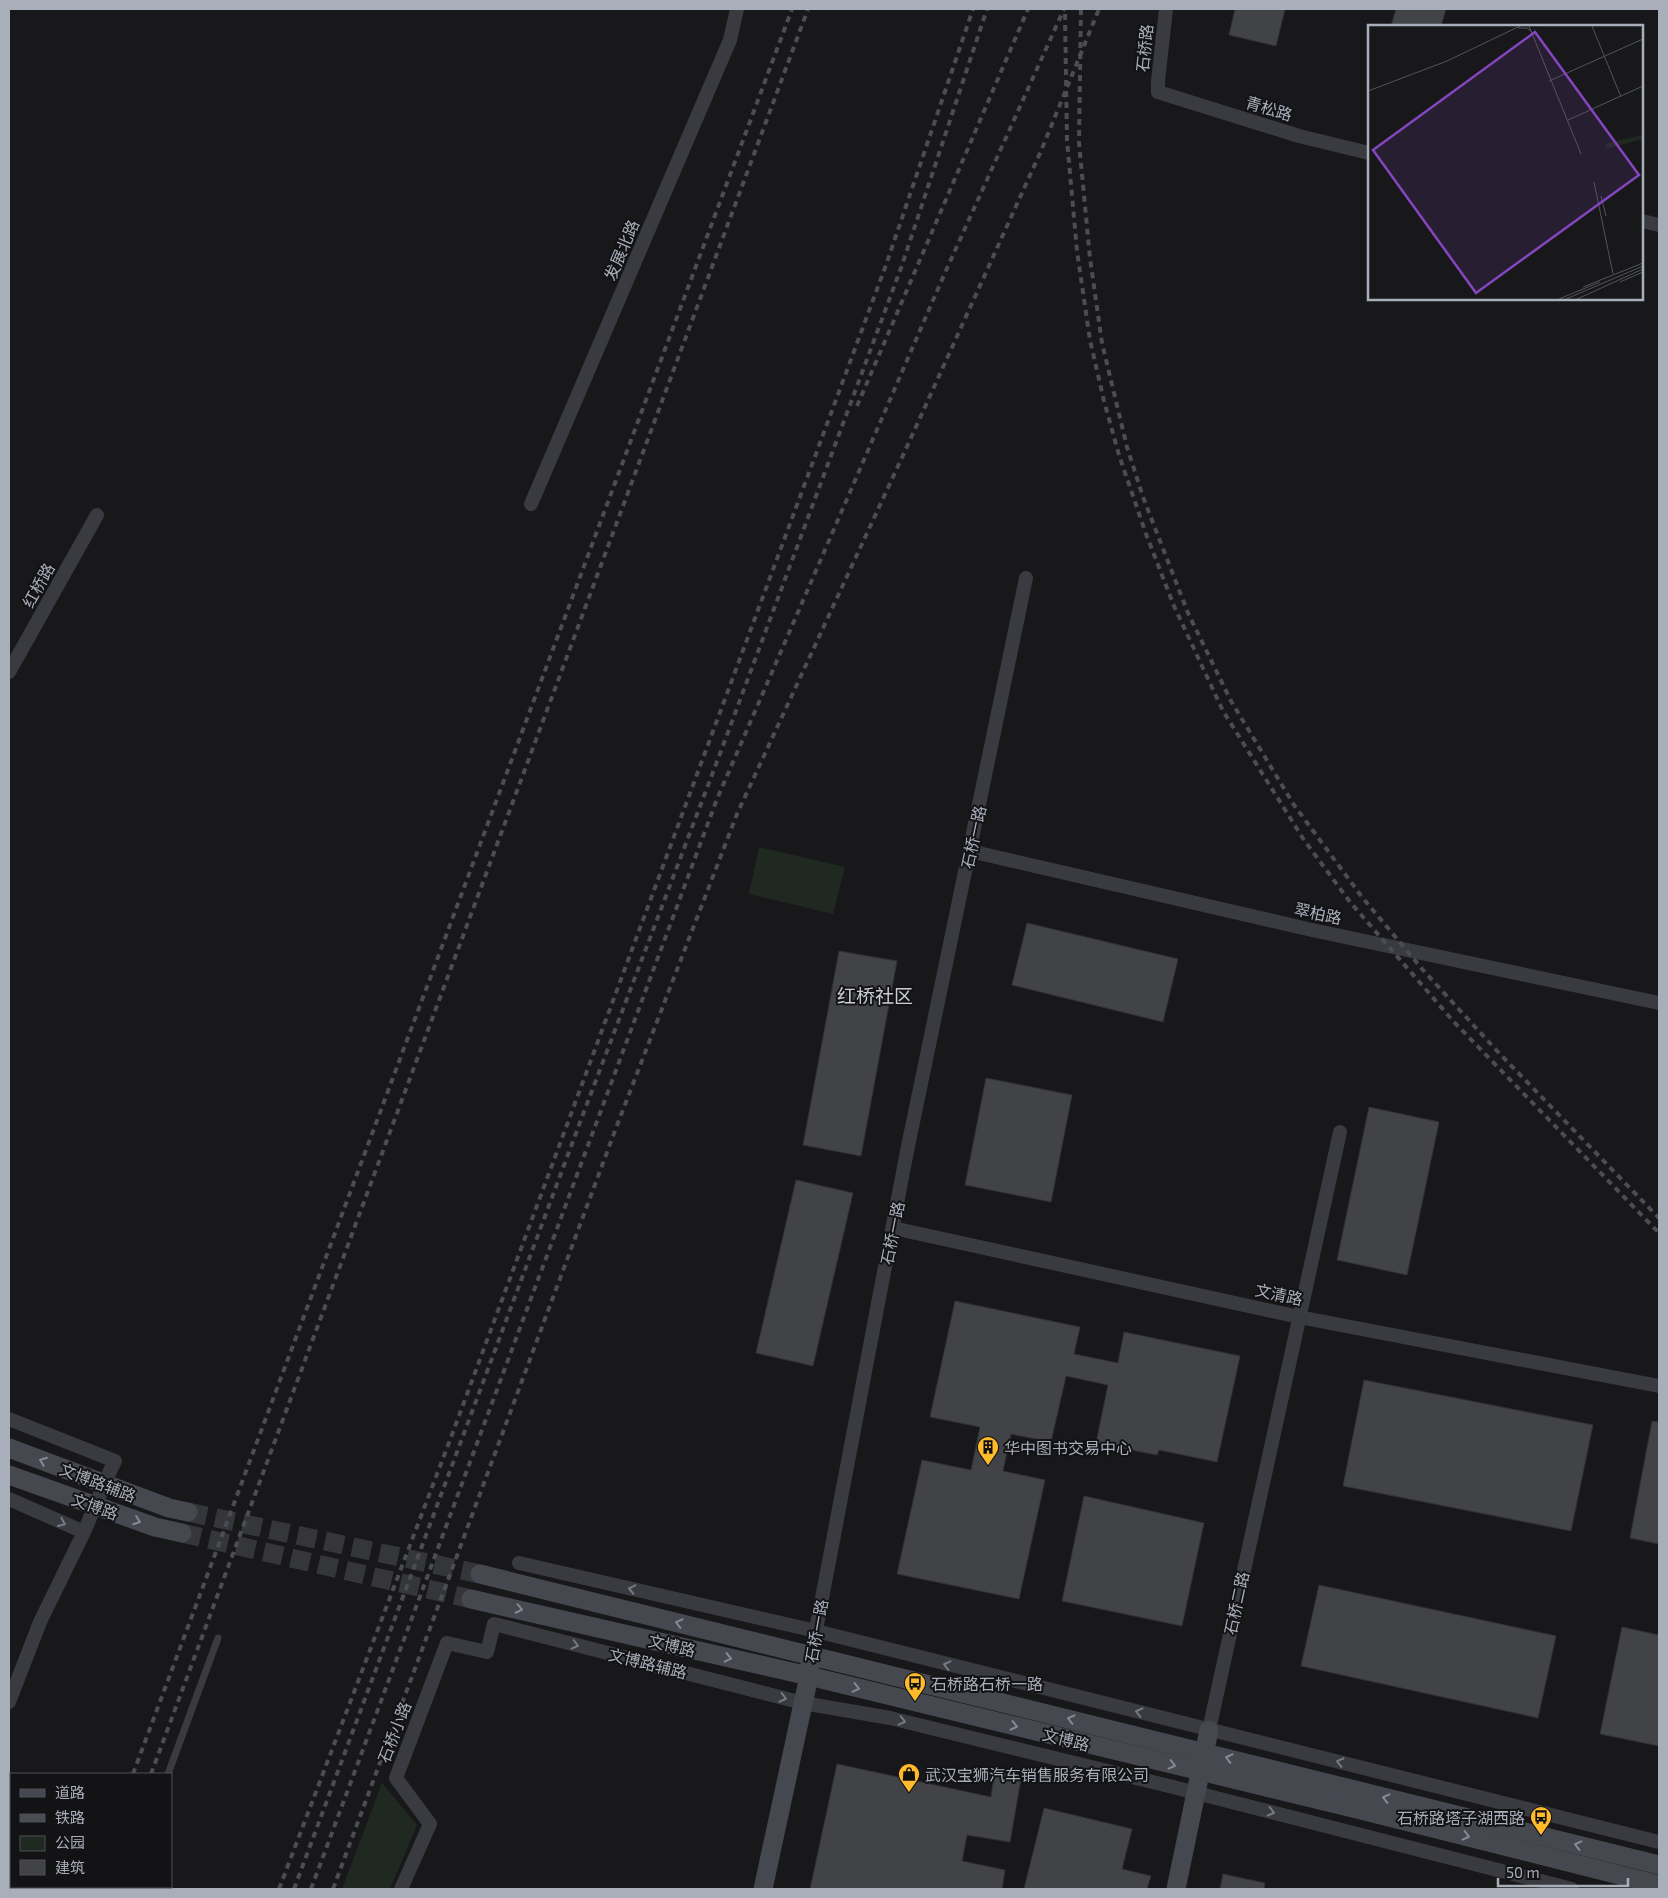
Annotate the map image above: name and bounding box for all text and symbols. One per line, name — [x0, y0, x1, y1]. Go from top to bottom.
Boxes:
street label: 石桥路 — [1132, 23, 1156, 73]
inset map — [1368, 25, 1643, 300]
street label: 青松路 — [1243, 92, 1295, 124]
street label: 发展北路 — [600, 217, 642, 283]
street label: 红桥路 — [18, 559, 58, 611]
street label: 石桥一路 — [957, 804, 989, 870]
street label: 翠柏路 — [1293, 899, 1343, 927]
district label: 红桥社区 — [837, 984, 913, 1007]
street label: 石桥一路 — [877, 1200, 907, 1266]
street label: 文清路 — [1254, 1280, 1304, 1308]
building icon: 华中图书交易中心 — [976, 1435, 1000, 1466]
place label: 华中图书交易中心 — [1004, 1438, 1132, 1457]
one-way arrow — [39, 1457, 48, 1467]
street label: 文博路辅路 — [57, 1459, 139, 1505]
street label: 文博路 — [69, 1489, 121, 1523]
one-way arrow — [132, 1515, 141, 1525]
one-way arrow — [57, 1516, 66, 1527]
street label: 石桥二路 — [1220, 1570, 1252, 1636]
one-way arrow — [627, 1584, 636, 1595]
street label: 石桥一路 — [801, 1598, 831, 1664]
one-way arrow — [514, 1604, 523, 1614]
one-way arrow — [674, 1618, 683, 1629]
street label: 文博路 — [646, 1630, 698, 1660]
one-way arrow — [570, 1639, 579, 1650]
street label: 文博路辅路 — [607, 1644, 689, 1682]
one-way arrow — [724, 1652, 733, 1663]
one-way arrow — [943, 1660, 952, 1671]
bus stop icon: 石桥路石桥一路 — [903, 1671, 927, 1702]
place label: 石桥路石桥一路 — [931, 1674, 1043, 1693]
one-way arrow — [852, 1682, 861, 1693]
one-way arrow — [779, 1692, 787, 1702]
street label: 石桥小路 — [374, 1699, 414, 1765]
one-way arrow — [1135, 1707, 1144, 1718]
one-way arrow — [898, 1715, 907, 1726]
one-way arrow — [1067, 1715, 1075, 1725]
one-way arrow — [1010, 1720, 1019, 1731]
street label: 文博路 — [1040, 1724, 1092, 1754]
one-way arrow — [1224, 1753, 1233, 1764]
one-way arrow — [1336, 1757, 1345, 1768]
one-way arrow — [1168, 1759, 1176, 1769]
shop icon: 武汉宝狮汽车销售服务有限公司 — [897, 1762, 921, 1793]
place label: 武汉宝狮汽车销售服务有限公司 — [925, 1765, 1149, 1784]
legend — [10, 1773, 172, 1888]
text: 道路 — [55, 1783, 85, 1801]
one-way arrow — [1383, 1793, 1391, 1803]
bus stop icon: 石桥路塔子湖西路 — [1529, 1805, 1553, 1836]
one-way arrow — [1267, 1806, 1276, 1817]
text: 铁路 — [55, 1808, 85, 1826]
place label: 石桥路塔子湖西路 — [1397, 1808, 1525, 1827]
one-way arrow — [1461, 1831, 1469, 1841]
text: 公园 — [55, 1833, 85, 1851]
one-way arrow — [1573, 1840, 1582, 1851]
scale bar — [1498, 1856, 1628, 1888]
text: 建筑 — [55, 1858, 85, 1876]
text: 50 m — [1506, 1863, 1540, 1881]

